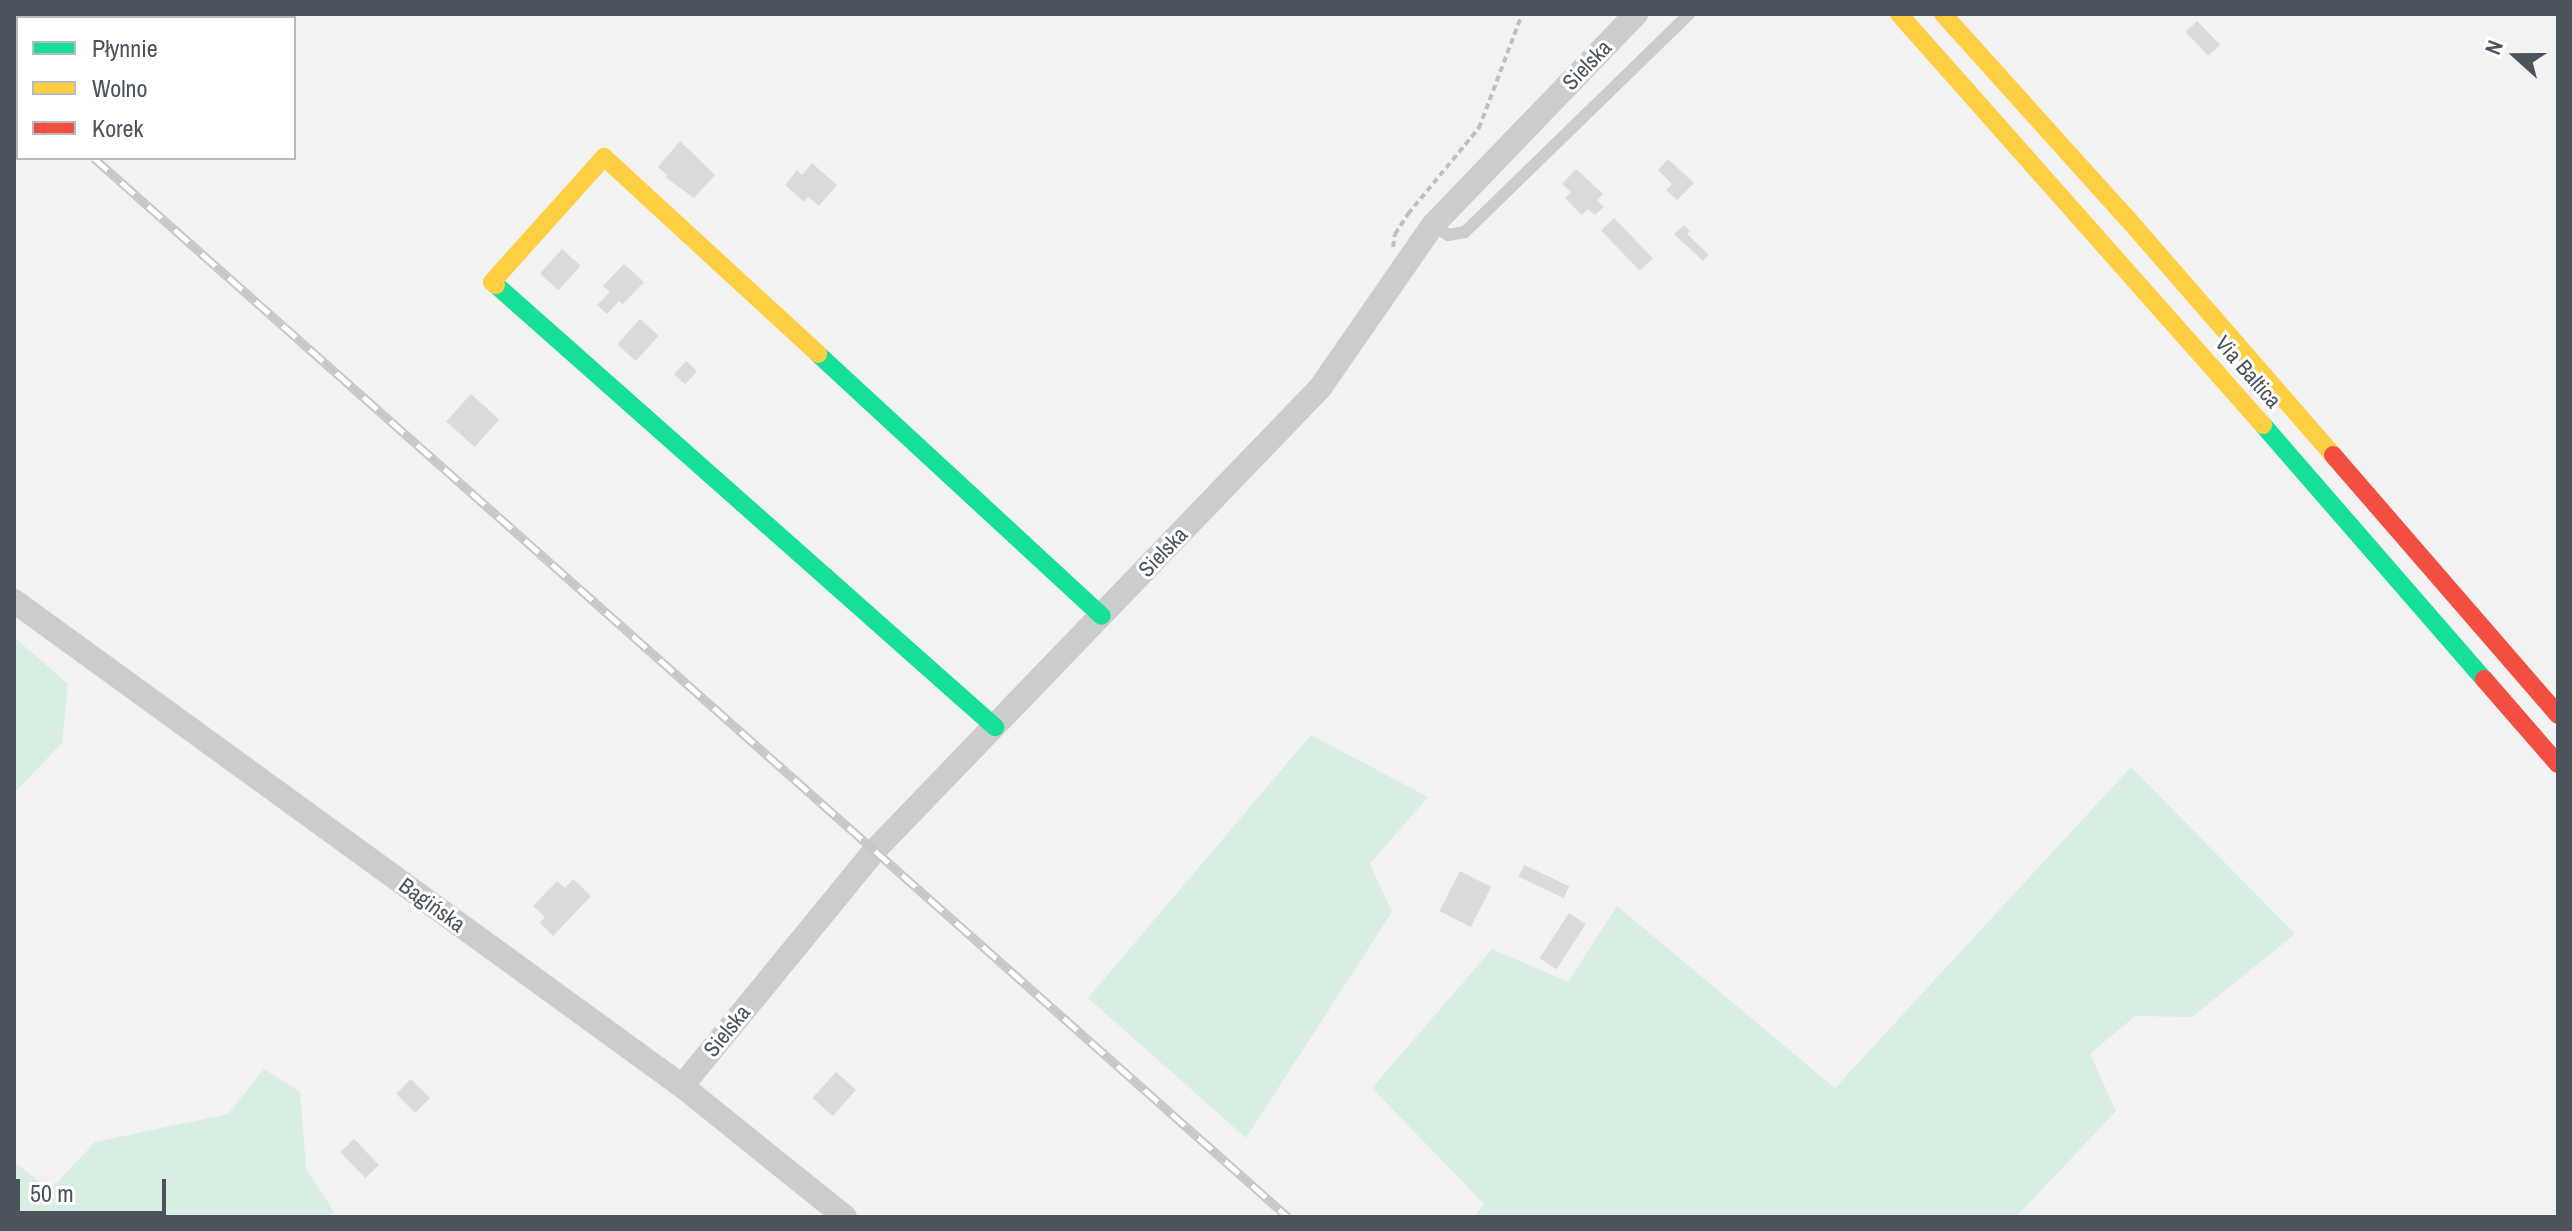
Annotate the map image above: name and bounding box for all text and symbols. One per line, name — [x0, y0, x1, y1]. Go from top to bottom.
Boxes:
legend — [16, 16, 296, 160]
north arrow — [2476, 16, 2556, 96]
text: Płynnie — [92, 32, 158, 64]
street label: Sielska — [1557, 35, 1617, 95]
text: N — [2477, 36, 2510, 59]
text: Wolno — [92, 72, 147, 104]
text: Korek — [92, 112, 143, 144]
street label: Via Baltica — [2210, 331, 2286, 413]
street label: Sielska — [1133, 522, 1193, 582]
street label: Bagińska — [394, 872, 470, 938]
street label: Sielska — [698, 1000, 756, 1062]
scale bar — [20, 1163, 170, 1213]
text: 50 m — [30, 1177, 74, 1209]

